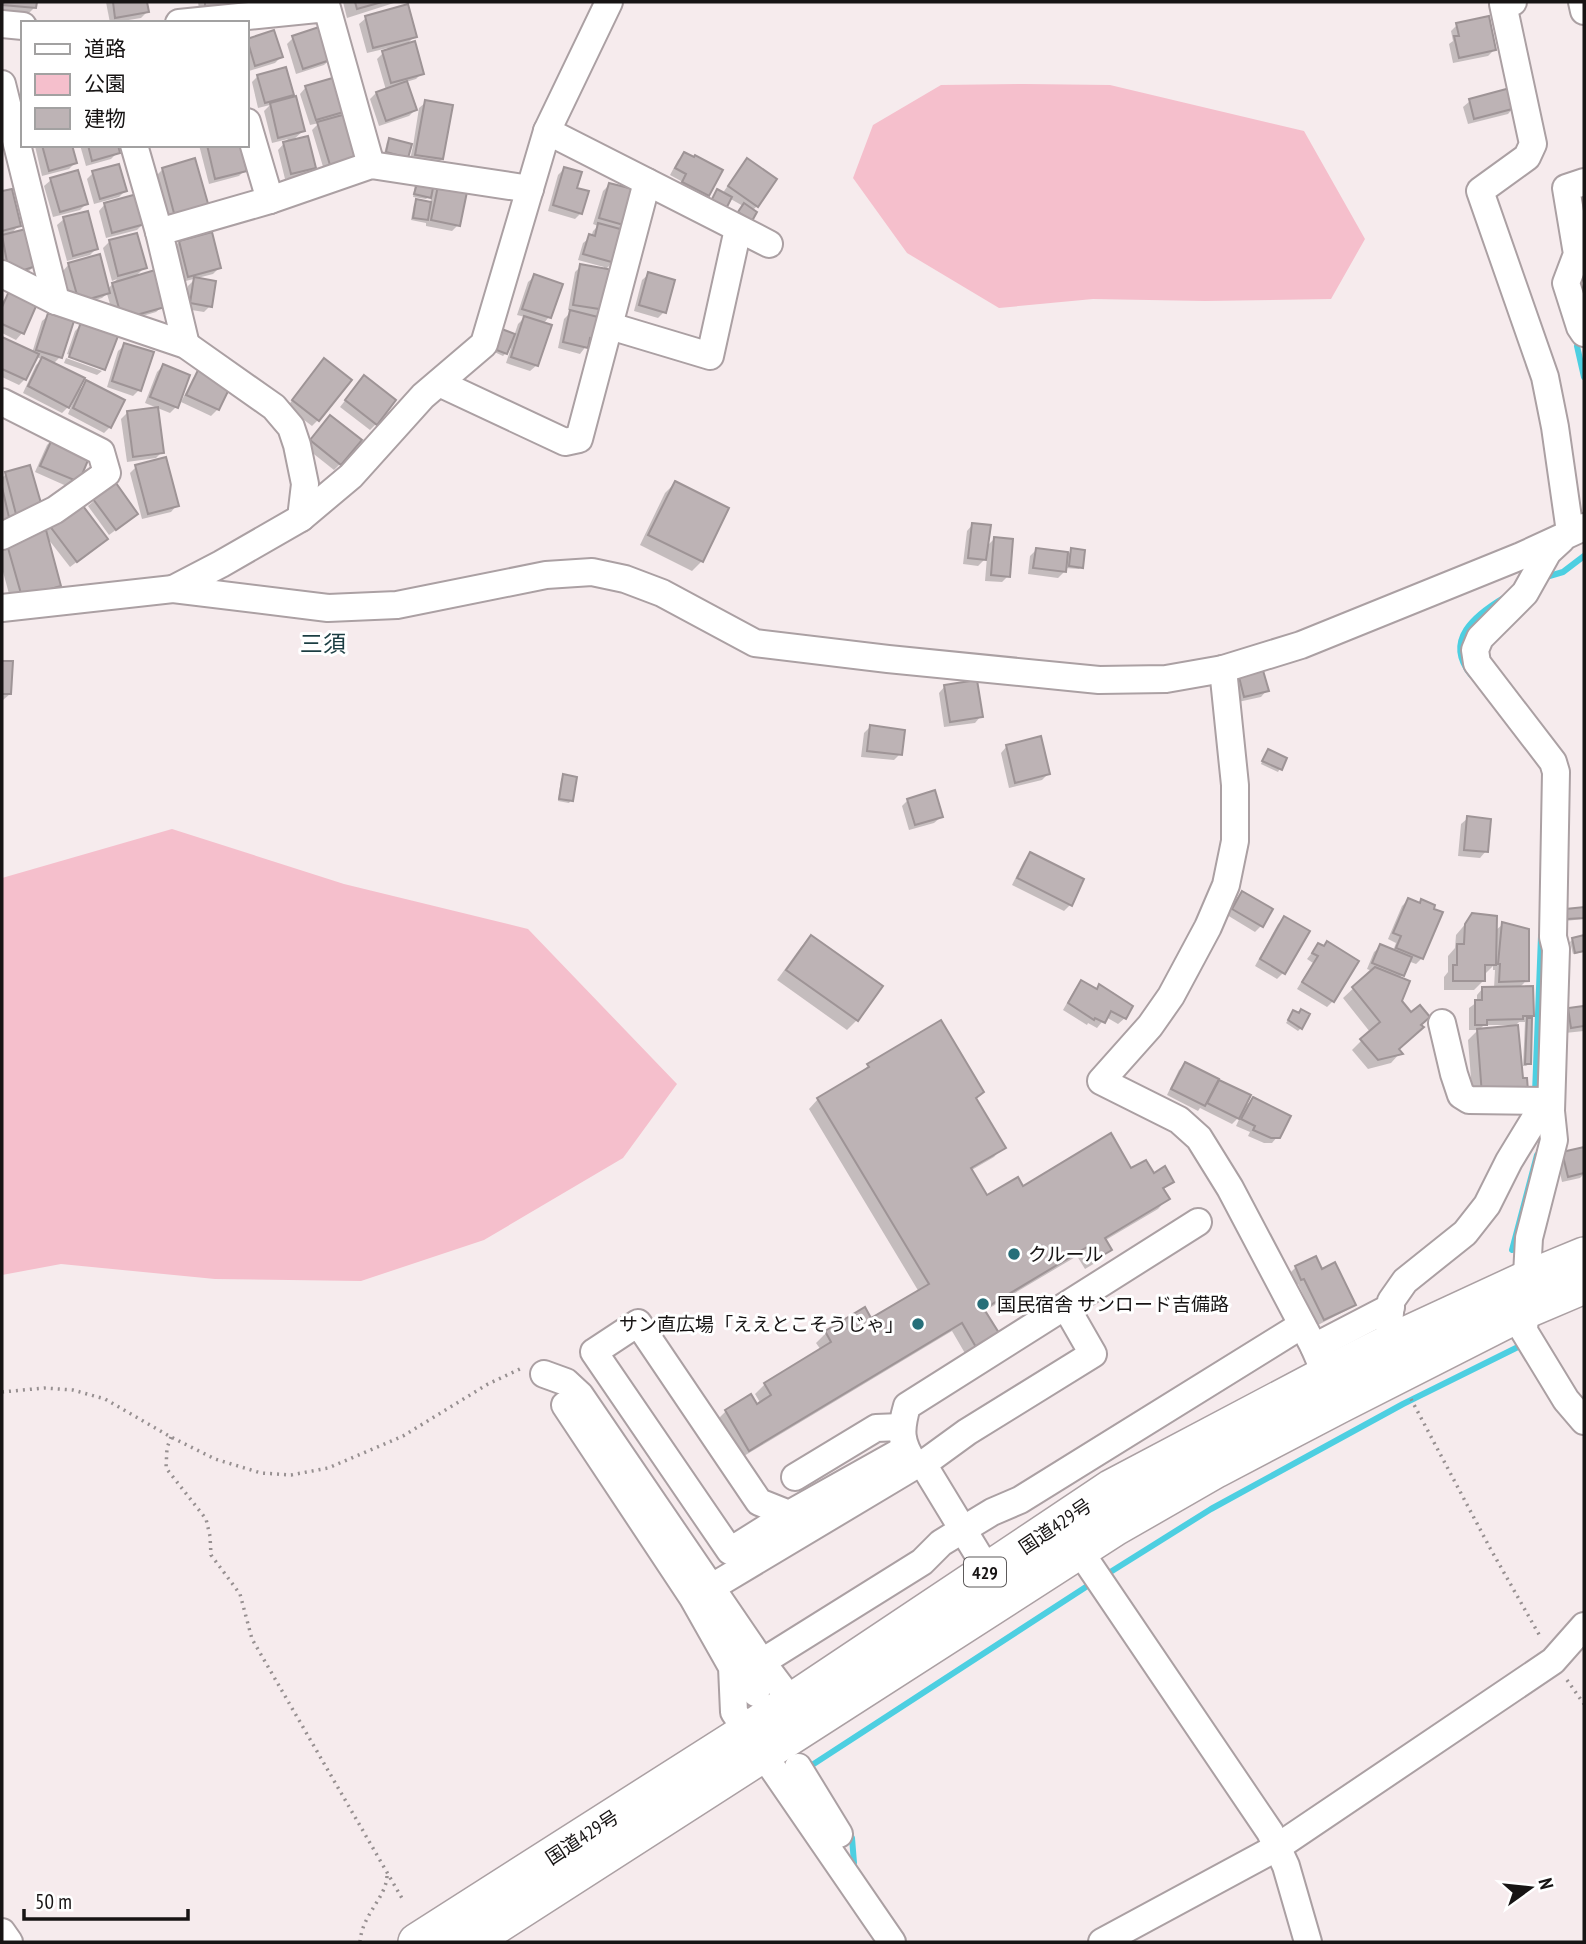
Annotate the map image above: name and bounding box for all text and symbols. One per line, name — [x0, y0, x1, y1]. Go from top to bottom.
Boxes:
legend — [21, 21, 248, 147]
text: 道路 — [84, 35, 126, 62]
text: 公園 — [84, 70, 126, 97]
text: 建物 — [84, 105, 126, 132]
district label: 三須 — [300, 629, 346, 658]
place label: クルール — [1028, 1242, 1103, 1266]
marker: クルール — [1006, 1246, 1022, 1262]
place label: 国民宿舎 サンロード吉備路 — [997, 1292, 1229, 1316]
marker: 国民宿舎 サンロード吉備路 — [975, 1296, 991, 1312]
place label: サン直広場「ええとこそうじゃ」 — [619, 1312, 904, 1336]
marker: サン直広場「ええとこそうじゃ」 — [910, 1316, 926, 1332]
street label: 国道429号 — [1014, 1493, 1096, 1559]
road number: 429 — [964, 1558, 1006, 1587]
street label: 国道429号 — [541, 1804, 623, 1870]
north arrow — [1495, 1853, 1565, 1923]
text: N — [1534, 1876, 1559, 1892]
scale bar — [24, 1878, 189, 1922]
text: 50 m — [35, 1888, 72, 1915]

